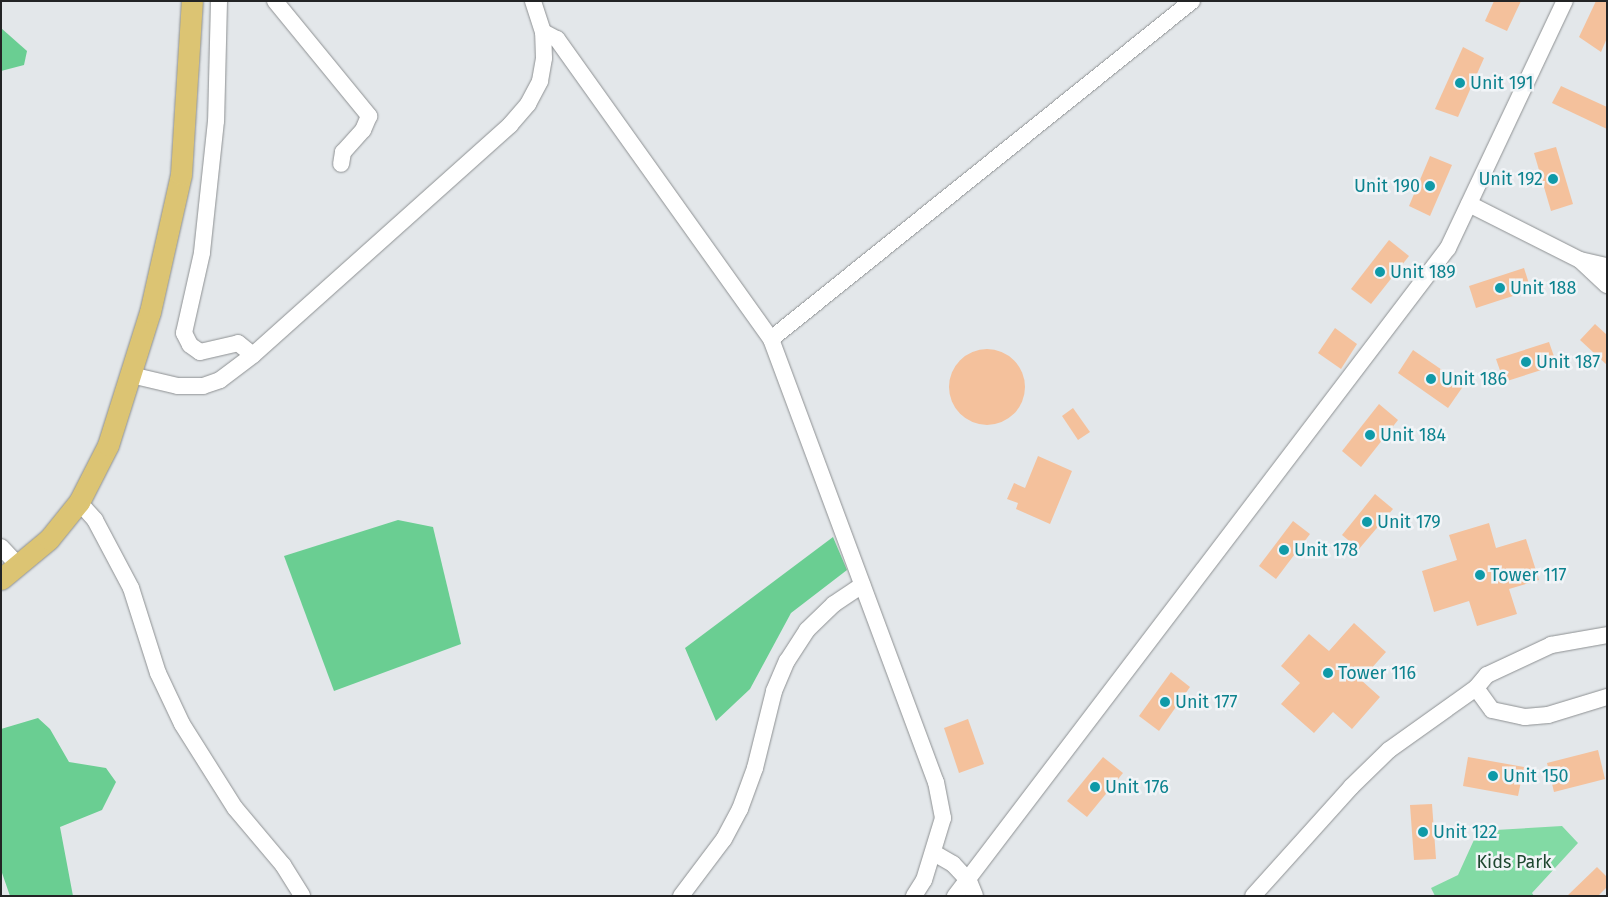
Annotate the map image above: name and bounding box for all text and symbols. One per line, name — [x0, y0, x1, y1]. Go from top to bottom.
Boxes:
place label: Unit 191 — [1470, 72, 1533, 94]
marker: Unit 191 — [1454, 77, 1466, 89]
place label: Unit 192 — [1478, 168, 1543, 190]
marker: Unit 192 — [1547, 173, 1559, 185]
place label: Unit 190 — [1354, 175, 1420, 197]
marker: Unit 190 — [1424, 180, 1436, 192]
place label: Unit 189 — [1390, 261, 1456, 283]
marker: Unit 189 — [1374, 266, 1386, 278]
place label: Unit 188 — [1510, 277, 1576, 299]
marker: Unit 188 — [1494, 282, 1506, 294]
place label: Unit 187 — [1536, 351, 1600, 373]
marker: Unit 187 — [1520, 356, 1532, 368]
place label: Unit 186 — [1441, 368, 1507, 390]
marker: Unit 186 — [1425, 373, 1437, 385]
place label: Unit 184 — [1380, 424, 1446, 446]
marker: Unit 184 — [1364, 429, 1376, 441]
place label: Unit 179 — [1377, 511, 1441, 533]
marker: Unit 179 — [1361, 516, 1373, 528]
place label: Unit 178 — [1294, 539, 1358, 561]
marker: Unit 178 — [1278, 544, 1290, 556]
place label: Tower 117 — [1490, 564, 1567, 586]
marker: Tower 117 — [1474, 569, 1486, 581]
place label: Tower 116 — [1338, 662, 1416, 684]
marker: Tower 116 — [1322, 667, 1334, 679]
place label: Unit 177 — [1175, 691, 1238, 713]
marker: Unit 177 — [1159, 696, 1171, 708]
place label: Unit 150 — [1503, 765, 1569, 787]
marker: Unit 150 — [1487, 770, 1499, 782]
place label: Unit 176 — [1105, 776, 1169, 798]
marker: Unit 176 — [1089, 781, 1101, 793]
place label: Unit 122 — [1433, 821, 1497, 843]
marker: Unit 122 — [1417, 826, 1429, 838]
park label: Kids Park — [1476, 851, 1552, 873]

